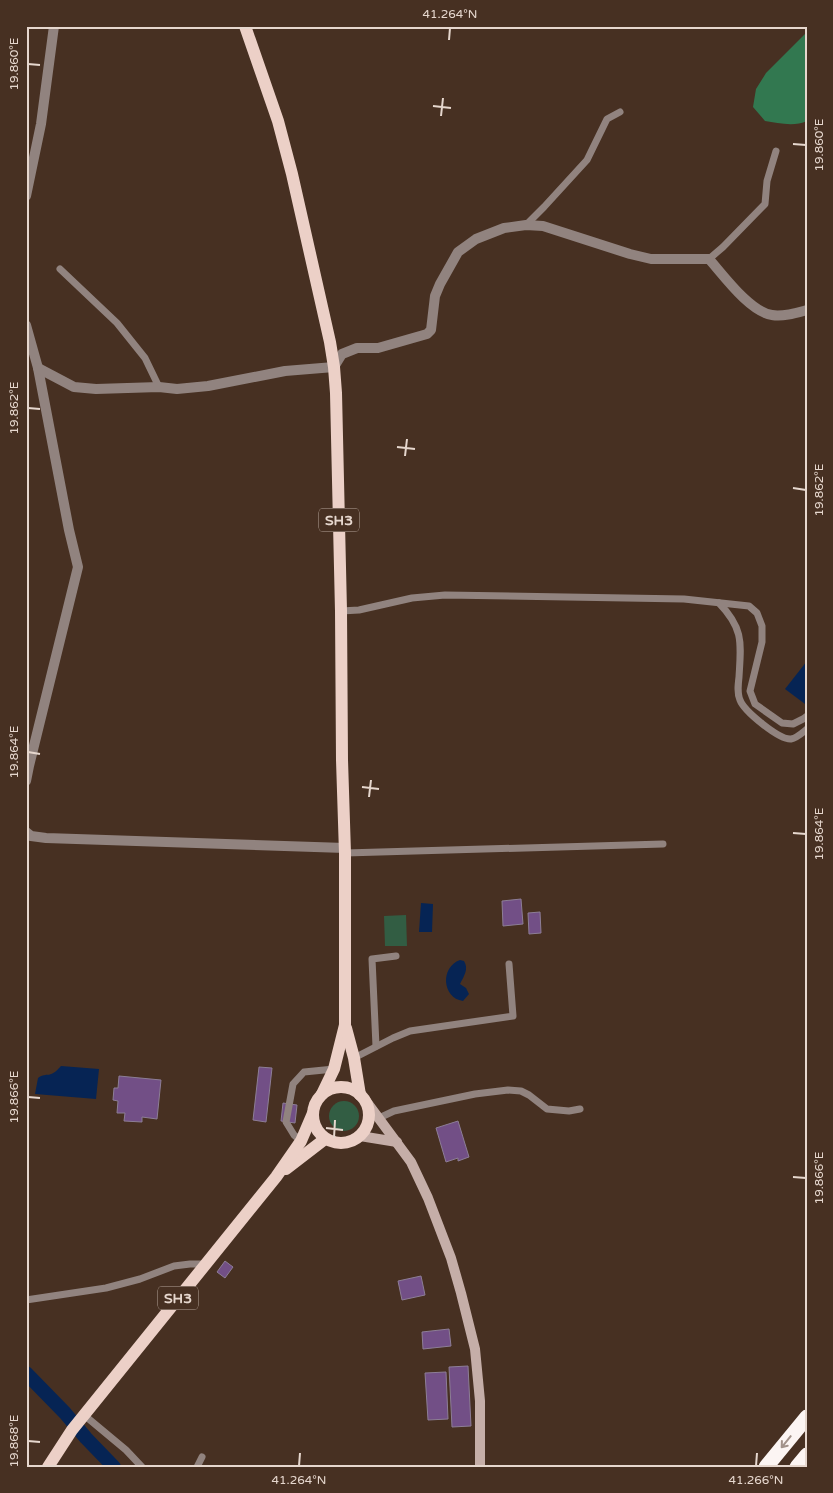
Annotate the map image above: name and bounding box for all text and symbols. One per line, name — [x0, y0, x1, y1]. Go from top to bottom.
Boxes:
text: 41.264°N — [423, 7, 477, 21]
text: 19.860°E — [7, 37, 21, 90]
text: 19.860°E — [812, 118, 826, 171]
text: 19.862°E — [7, 381, 21, 434]
text: 19.862°E — [812, 463, 826, 516]
road number: SH3 — [319, 508, 359, 532]
text: 19.864°E — [7, 725, 21, 778]
text: 19.864°E — [812, 807, 826, 860]
text: 19.866°E — [7, 1070, 21, 1123]
text: 19.866°E — [812, 1151, 826, 1204]
road number: SH3 — [158, 1286, 198, 1310]
text: 19.868°E — [7, 1414, 21, 1467]
one-way arrow — [781, 1435, 792, 1448]
text: 41.264°N — [272, 1473, 326, 1487]
text: 41.266°N — [729, 1473, 783, 1487]

